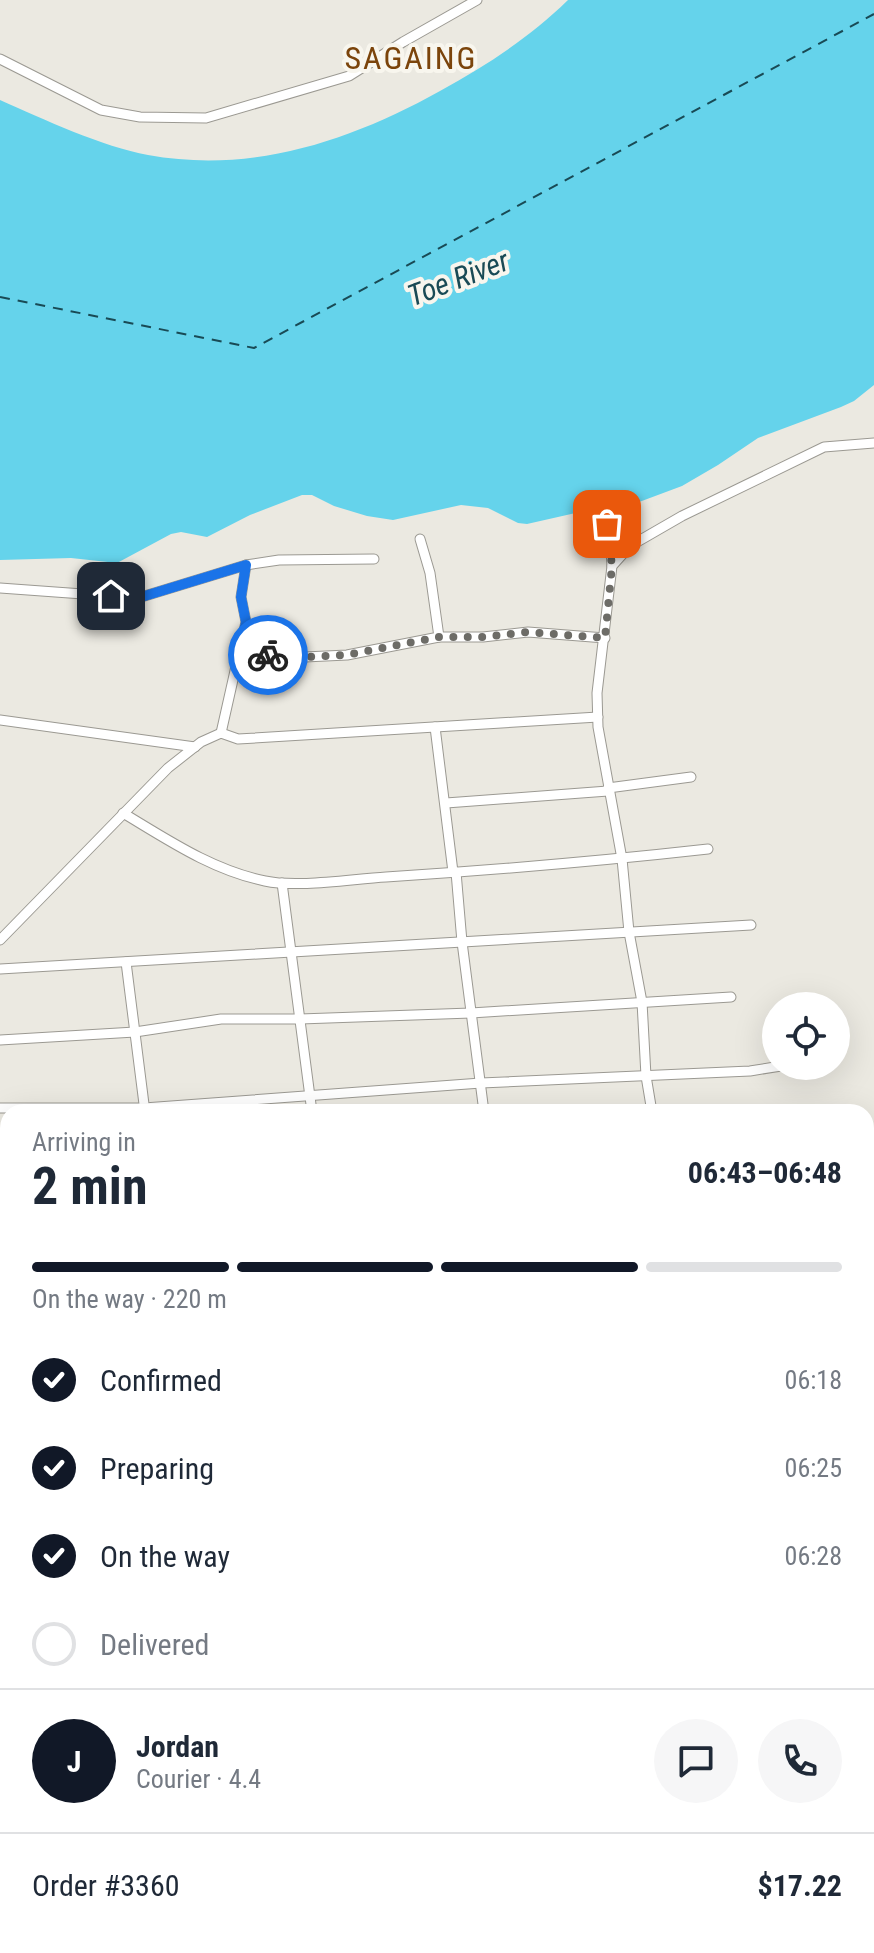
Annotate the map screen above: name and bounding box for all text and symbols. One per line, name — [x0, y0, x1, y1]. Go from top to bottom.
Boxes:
district label: SAGAING — [345, 39, 477, 77]
water label: Toe River — [402, 242, 515, 313]
pin — [573, 490, 641, 558]
icon: bag — [585, 502, 629, 546]
pin — [77, 562, 145, 630]
icon: home — [89, 574, 133, 618]
courier — [228, 615, 308, 695]
icon: bike — [246, 633, 290, 677]
map controls — [762, 992, 850, 1080]
button: locate — [762, 992, 850, 1080]
text: Arriving in — [32, 1127, 136, 1157]
text: 06:43–06:48 — [688, 1155, 842, 1190]
text: 2 min — [32, 1156, 148, 1217]
text: On the way · 220 m — [32, 1284, 227, 1314]
icon: check — [32, 1358, 76, 1402]
text: Confirmed — [100, 1363, 222, 1398]
text: 06:18 — [785, 1365, 842, 1395]
icon: check — [32, 1446, 76, 1490]
text: Preparing — [100, 1451, 214, 1486]
text: 06:25 — [785, 1453, 842, 1483]
icon: check — [32, 1534, 76, 1578]
text: On the way — [100, 1539, 230, 1574]
text: 06:28 — [785, 1541, 842, 1571]
text: Delivered — [100, 1627, 209, 1662]
button: chat — [654, 1719, 738, 1803]
button: phone — [758, 1719, 842, 1803]
text: Jordan — [136, 1729, 219, 1764]
text: J — [67, 1744, 81, 1779]
text: Courier · 4.4 — [136, 1764, 261, 1794]
text: Order #3360 — [32, 1868, 180, 1903]
text: $17.22 — [757, 1868, 842, 1903]

